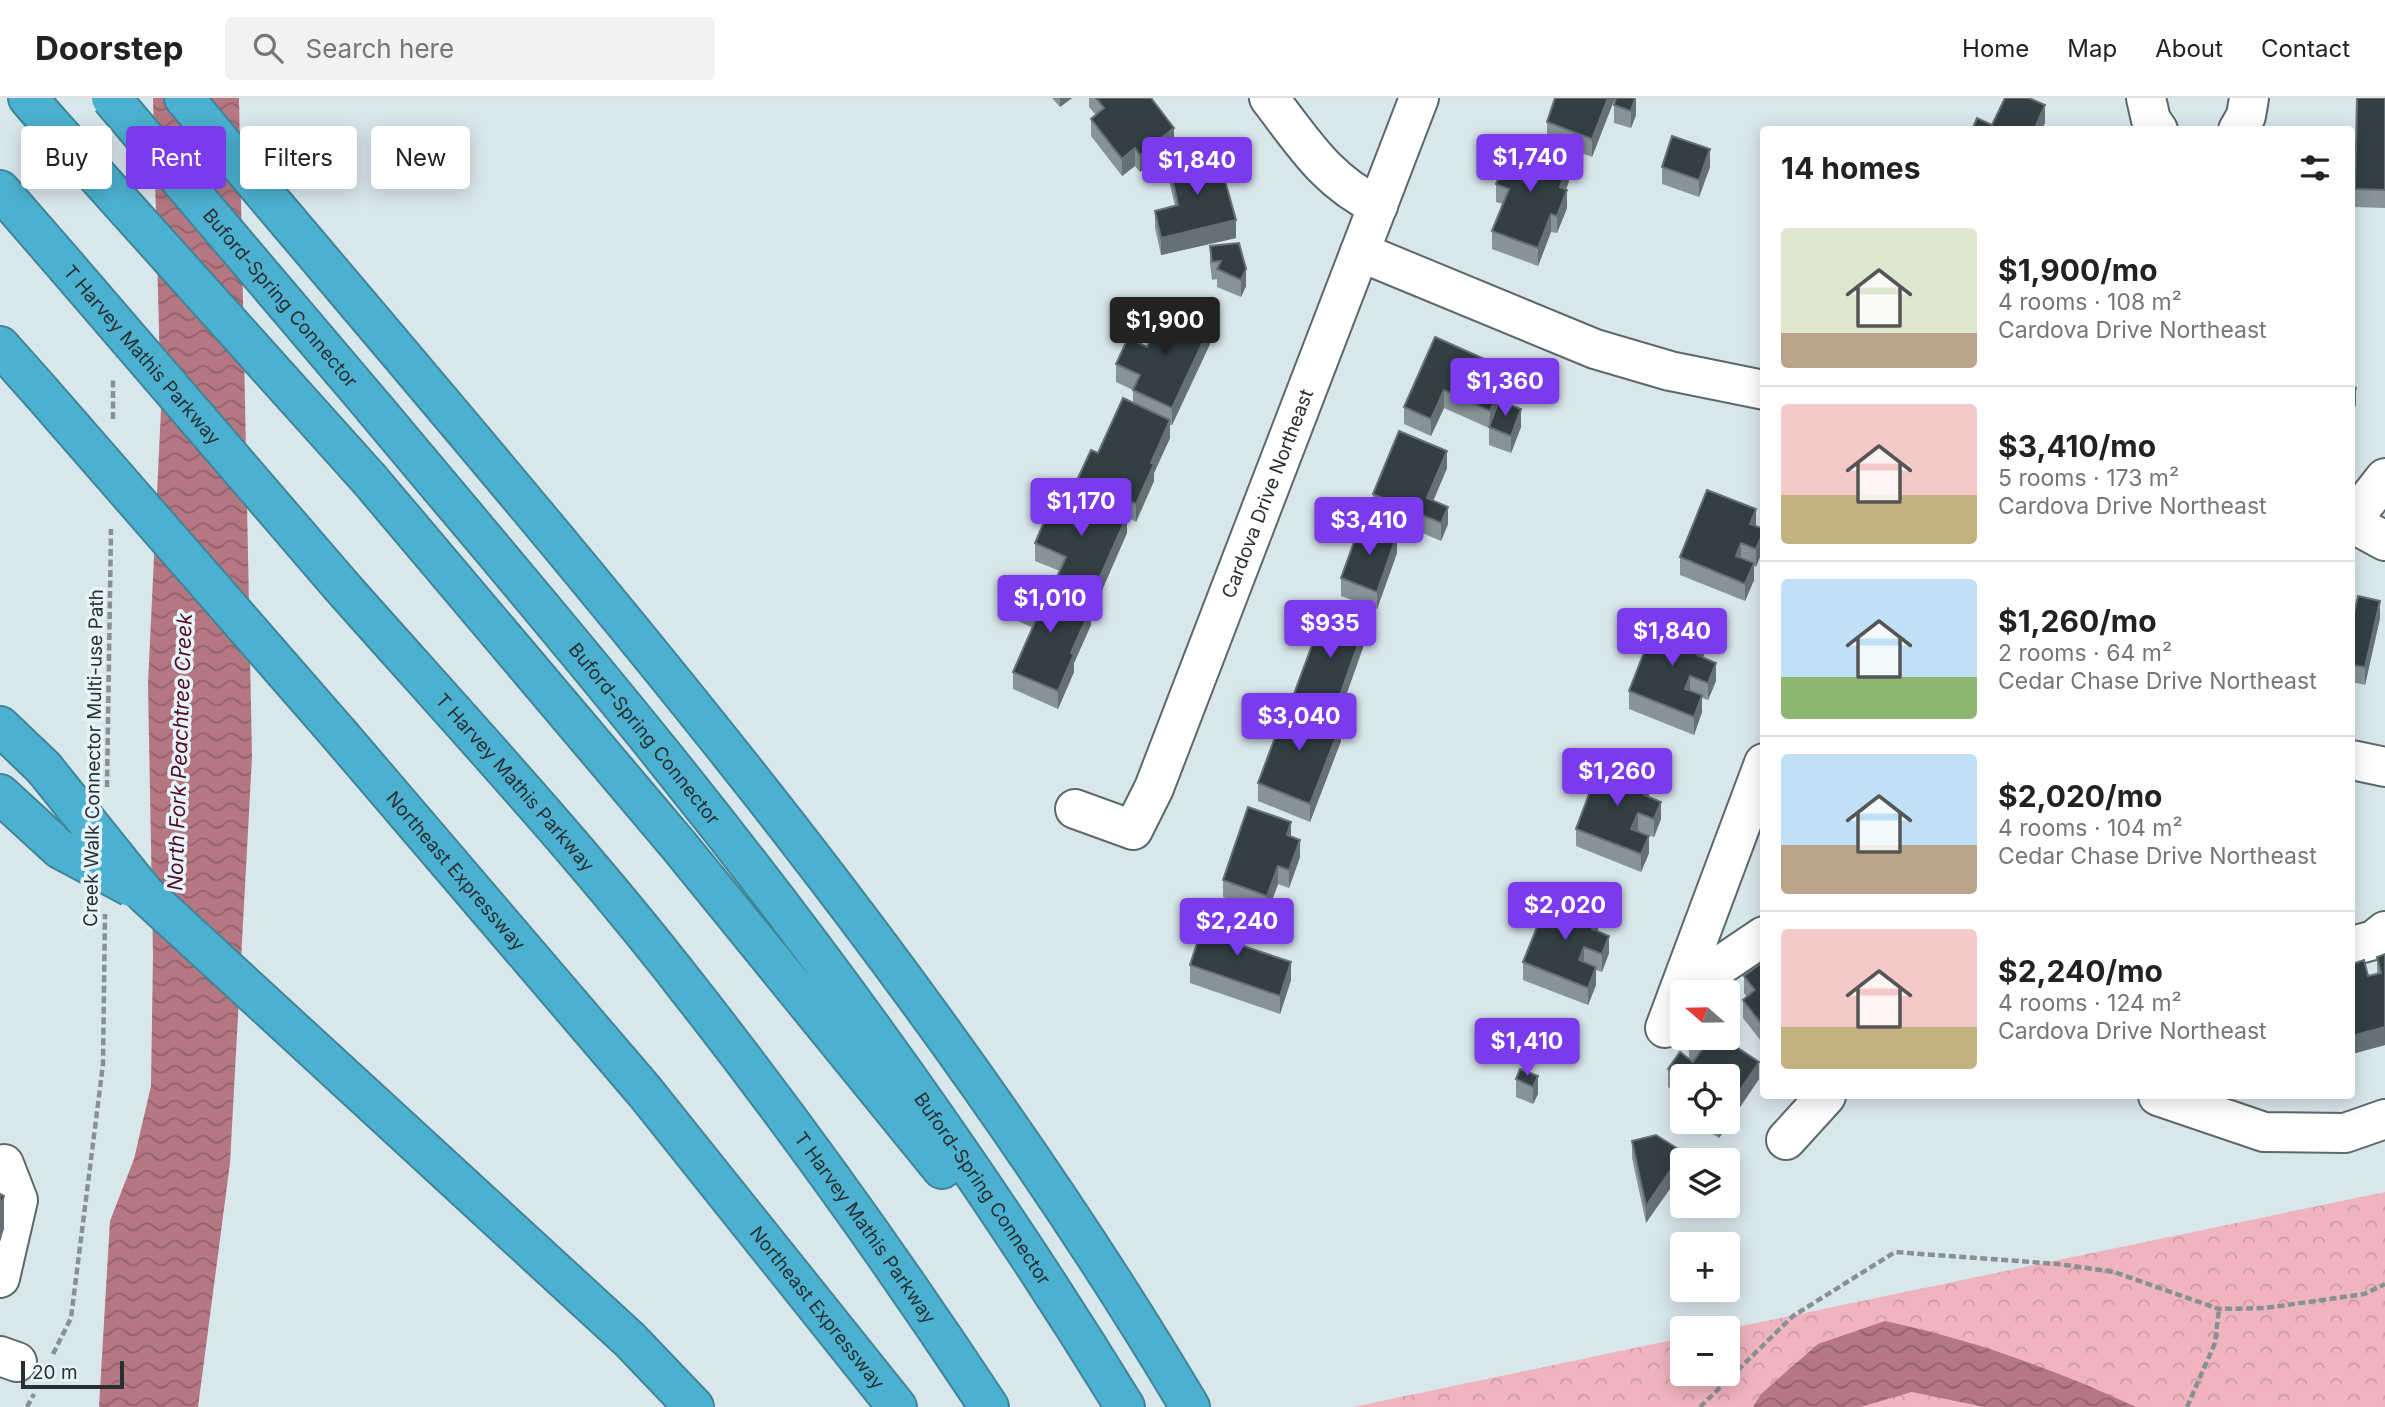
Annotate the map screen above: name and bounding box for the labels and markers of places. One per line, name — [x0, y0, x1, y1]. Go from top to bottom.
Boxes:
pin: $1,740 — [1473, 134, 1587, 194]
pin: $1,840 — [1140, 138, 1254, 197]
pin: $1,900 — [1108, 298, 1222, 357]
pin: $1,360 — [1448, 358, 1562, 418]
pin: $1,170 — [1024, 478, 1138, 538]
pin: $3,410 — [1312, 498, 1426, 557]
pin: $1,010 — [993, 575, 1107, 635]
pin: $935 — [1289, 601, 1371, 660]
pin: $1,840 — [1615, 608, 1729, 668]
pin: $3,040 — [1242, 694, 1356, 753]
pin: $1,260 — [1560, 748, 1674, 808]
pin: $2,020 — [1508, 882, 1622, 942]
pin: $2,240 — [1180, 898, 1294, 958]
pin: $1,410 — [1470, 1018, 1584, 1078]

